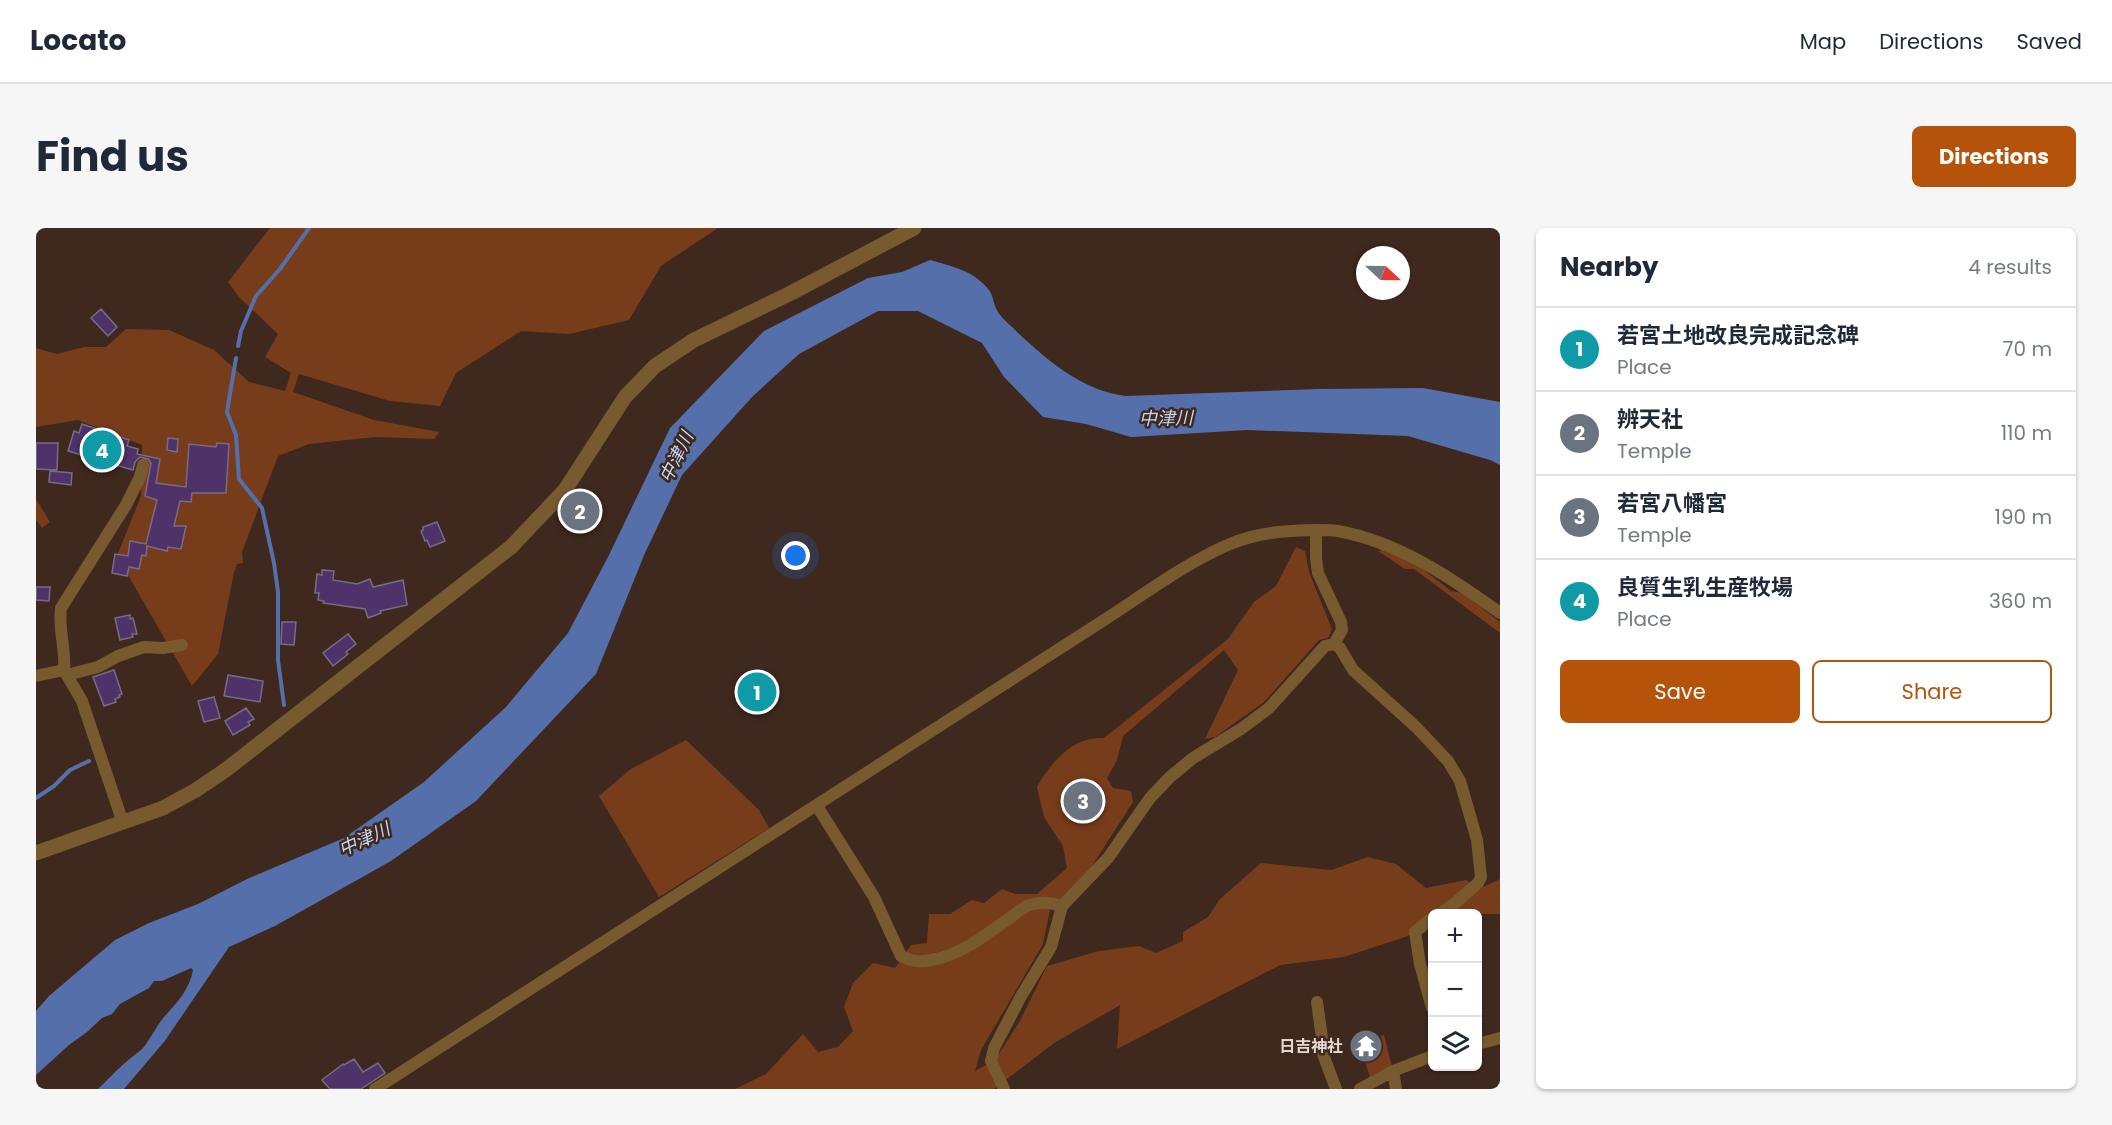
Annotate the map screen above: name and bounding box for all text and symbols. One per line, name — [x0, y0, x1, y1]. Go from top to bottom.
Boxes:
text: Locato — [30, 21, 126, 60]
text: Map — [1800, 27, 1846, 56]
text: Directions — [1879, 27, 1983, 56]
text: Saved — [2016, 27, 2082, 56]
button: Directions — [1912, 126, 2076, 187]
text: Find us — [36, 127, 189, 186]
north arrow — [1356, 246, 1410, 300]
text: Nearby — [1560, 249, 1658, 285]
text: 4 results — [1968, 253, 2052, 281]
text: 若宮土地改良完成記念碑 — [1617, 320, 1859, 351]
text: 1 — [1576, 335, 1583, 363]
text: 70 m — [2003, 335, 2052, 363]
text: Place — [1617, 353, 1672, 381]
text: 辨天社 — [1617, 404, 1683, 435]
water label: 中津川 — [1139, 405, 1195, 431]
text: 2 — [1574, 419, 1585, 447]
text: 110 m — [2001, 419, 2052, 447]
water label: 中津川 — [653, 425, 700, 487]
pin: 4 — [82, 428, 122, 472]
text: Temple — [1617, 437, 1692, 465]
pin: 2 — [560, 488, 600, 534]
text: 若宮八幡宮 — [1617, 488, 1727, 519]
text: 3 — [1573, 503, 1586, 531]
text: 190 m — [1995, 503, 2052, 531]
text: Temple — [1617, 521, 1692, 549]
your location — [781, 541, 810, 570]
text: 良質生乳生産牧場 — [1617, 572, 1793, 603]
text: 4 — [1573, 587, 1586, 615]
text: 360 m — [1989, 587, 2052, 615]
text: Place — [1617, 605, 1672, 633]
button: Save — [1560, 660, 1800, 723]
button: Share — [1812, 660, 2052, 723]
pin: 1 — [738, 670, 776, 714]
pin: 3 — [1064, 778, 1102, 824]
water label: 中津川 — [334, 815, 396, 862]
map controls — [1428, 909, 1482, 1071]
button: + — [1428, 909, 1482, 963]
button: − — [1428, 963, 1482, 1017]
button: layers — [1428, 1017, 1482, 1071]
temple icon: 日吉神社 — [1348, 1028, 1384, 1064]
place label: 日吉神社 — [1279, 1035, 1343, 1058]

